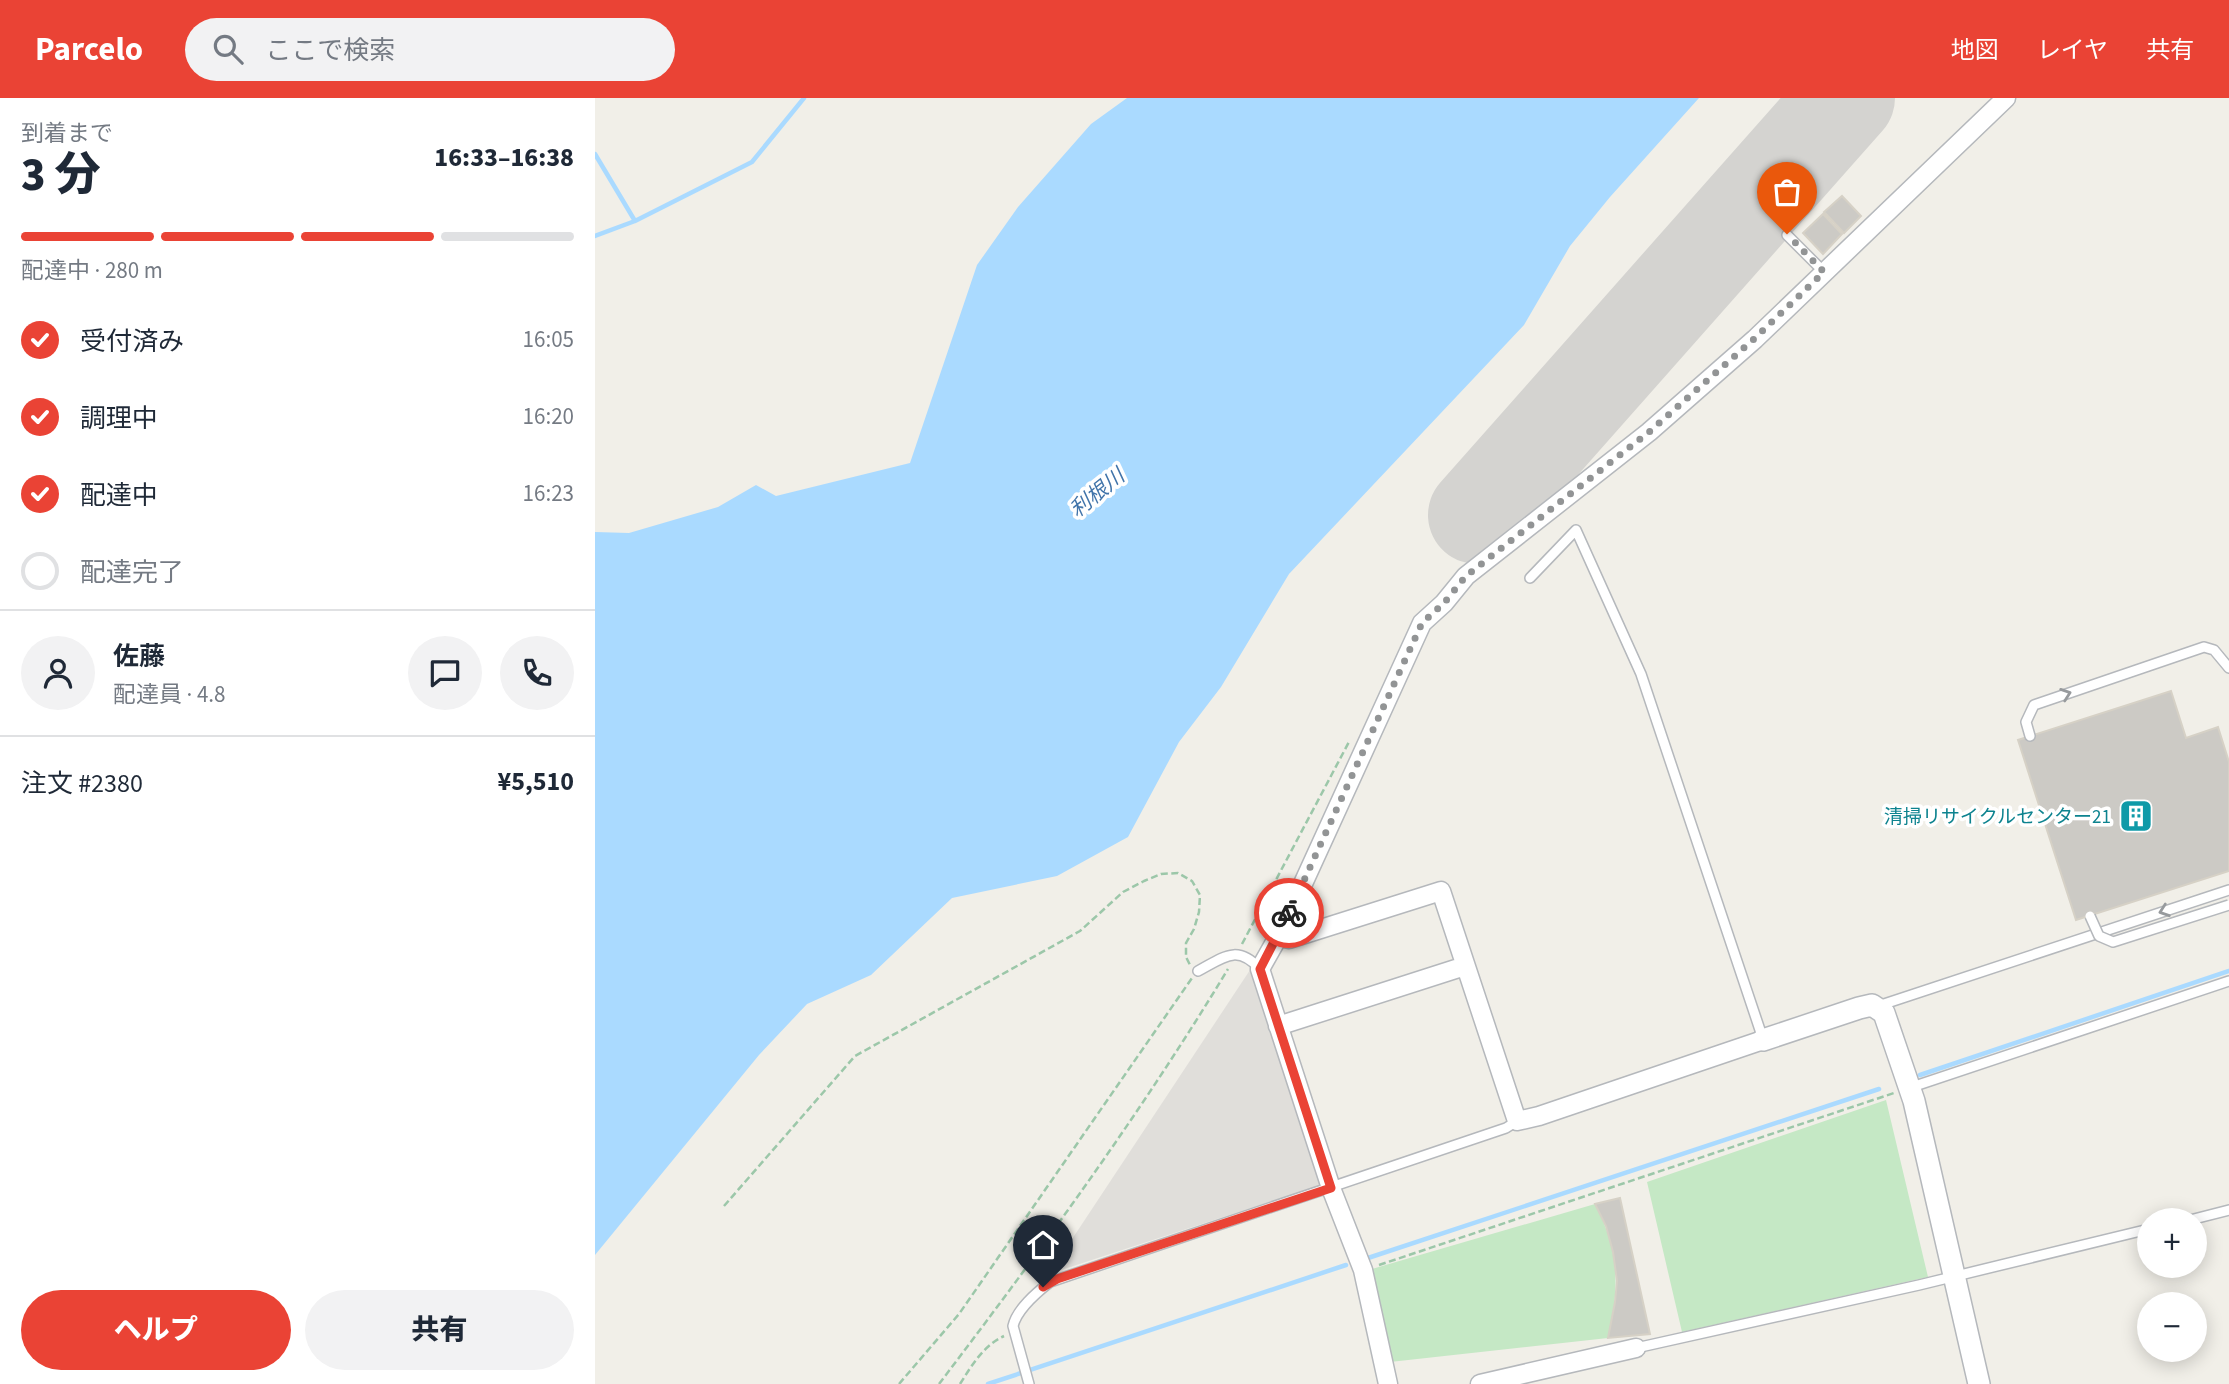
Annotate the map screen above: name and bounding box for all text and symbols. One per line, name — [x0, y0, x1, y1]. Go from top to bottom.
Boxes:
search box — [185, 18, 675, 81]
text: Parcelo — [35, 26, 143, 73]
icon: search — [209, 30, 247, 68]
text: ここで検索 — [265, 32, 395, 69]
text: 地図 — [1951, 33, 1999, 68]
text: レイヤ — [2037, 33, 2108, 68]
text: 共有 — [2146, 33, 2194, 68]
text: 到着まで — [21, 117, 113, 150]
text: 16:33–16:38 — [434, 139, 574, 176]
text: 3 分 — [21, 143, 101, 208]
pin — [1757, 162, 1817, 234]
icon: bag — [1768, 173, 1806, 211]
text: 配達中 · 280 m — [21, 254, 163, 287]
icon: check — [21, 321, 59, 359]
text: 受付済み — [80, 323, 184, 360]
text: 16:05 — [523, 323, 574, 356]
icon: check — [21, 398, 59, 436]
text: 調理中 — [80, 400, 158, 437]
text: 16:20 — [523, 400, 574, 433]
water label: 利根川 — [1063, 460, 1132, 524]
icon: check — [21, 475, 59, 513]
text: 配達中 — [80, 477, 158, 514]
text: 16:23 — [523, 477, 574, 510]
text: 配達完了 — [80, 554, 184, 591]
button: person — [21, 636, 95, 710]
button: chat — [408, 636, 482, 710]
button: phone — [500, 636, 574, 710]
text: 佐藤 — [113, 638, 165, 675]
text: 配達員 · 4.8 — [113, 678, 226, 711]
one-way arrow — [2060, 688, 2072, 702]
text: ¥5,510 — [498, 763, 574, 800]
text: 注文 #2380 — [21, 765, 143, 802]
building icon: 清掃リサイクルセンター21 — [2117, 797, 2155, 835]
place label: 清掃リサイクルセンター21 — [1884, 804, 2111, 831]
courier — [1254, 878, 1324, 948]
icon: bike — [1270, 894, 1308, 932]
one-way arrow — [2159, 903, 2171, 918]
map controls — [2137, 1208, 2207, 1362]
button: + — [2137, 1208, 2207, 1278]
pin — [1013, 1215, 1073, 1287]
icon: home — [1024, 1226, 1062, 1264]
button: ヘルプ — [21, 1290, 291, 1370]
button: 共有 — [305, 1290, 574, 1370]
button: − — [2137, 1292, 2207, 1362]

